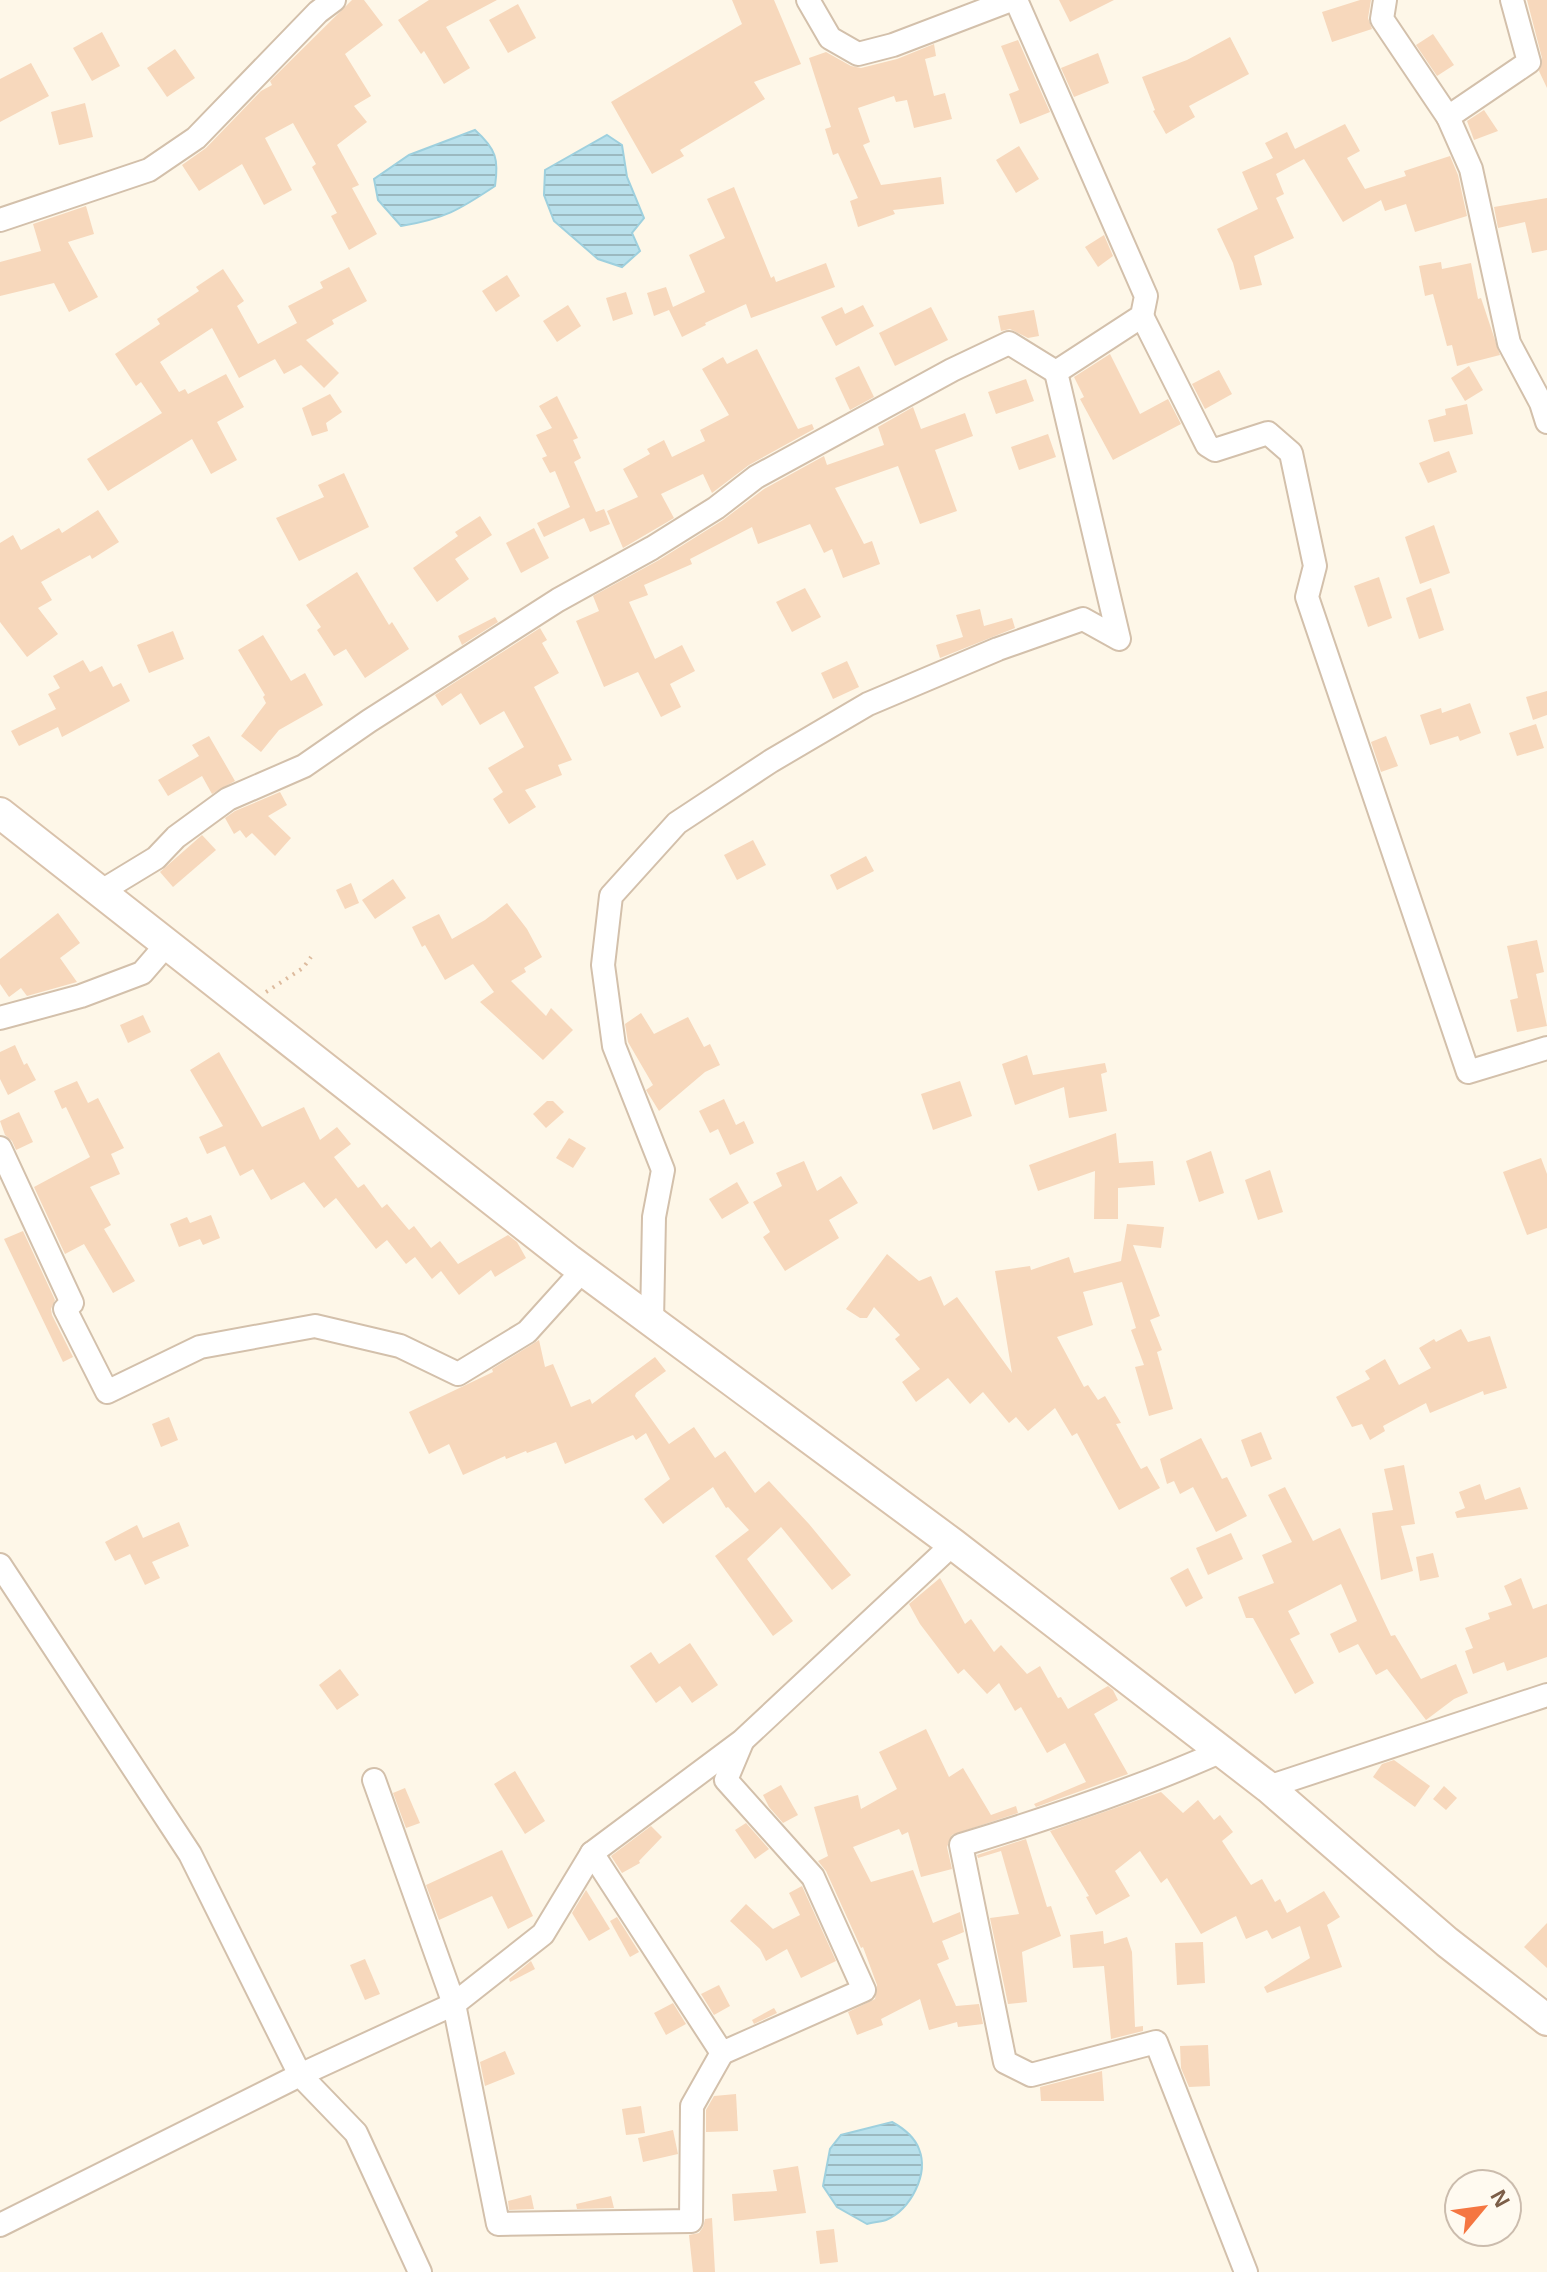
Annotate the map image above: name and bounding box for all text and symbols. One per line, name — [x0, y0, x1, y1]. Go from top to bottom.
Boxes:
north arrow — [1443, 2168, 1523, 2248]
text: N — [1485, 2186, 1515, 2212]

